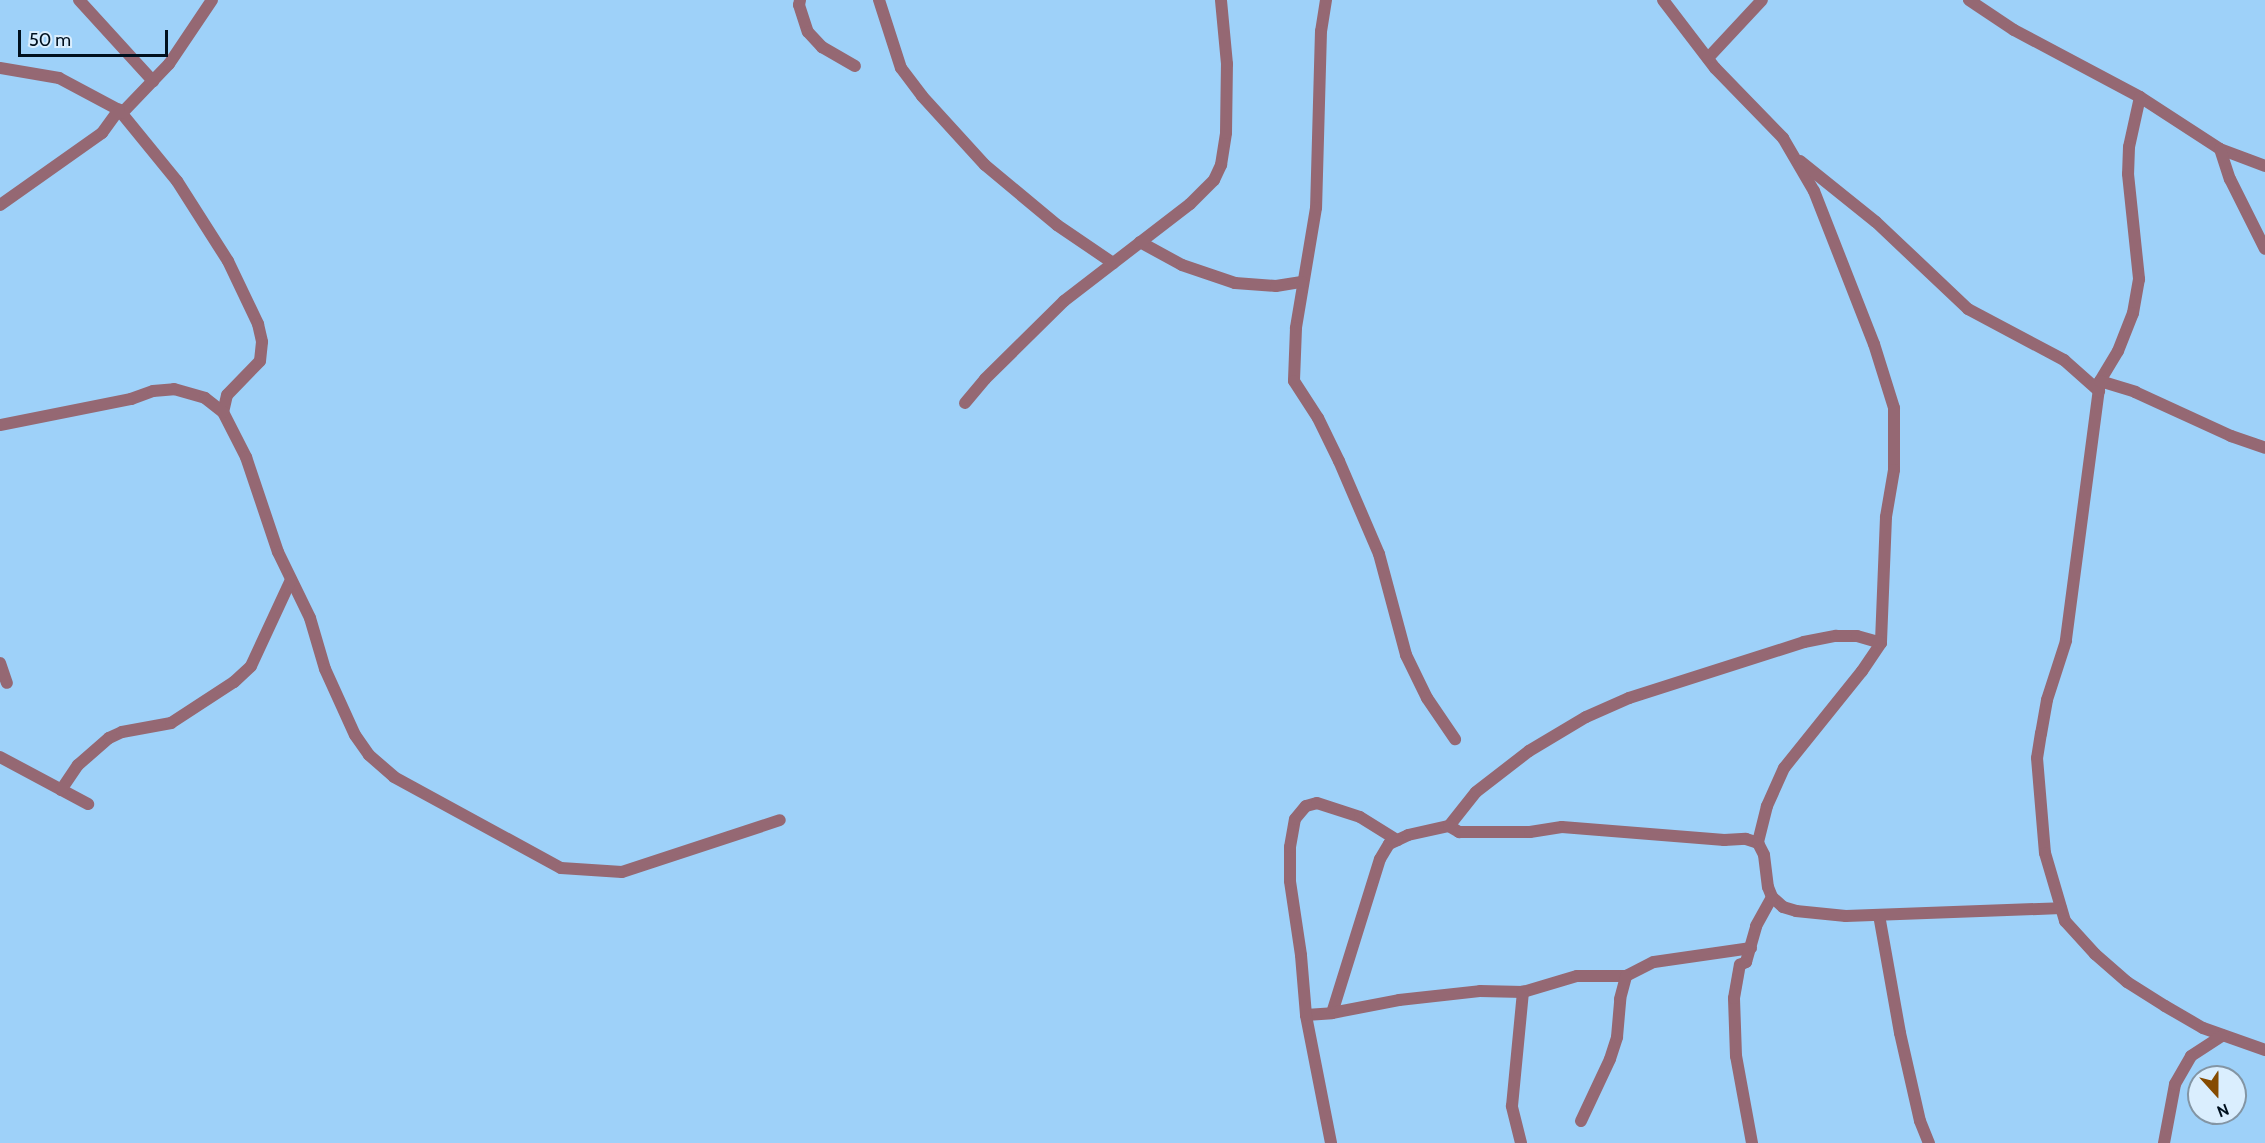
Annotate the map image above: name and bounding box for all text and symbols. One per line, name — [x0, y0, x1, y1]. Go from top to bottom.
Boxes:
scale bar — [21, 18, 171, 56]
text: 50 m — [29, 29, 71, 51]
north arrow — [2187, 1065, 2247, 1125]
text: N — [2214, 1100, 2232, 1121]

